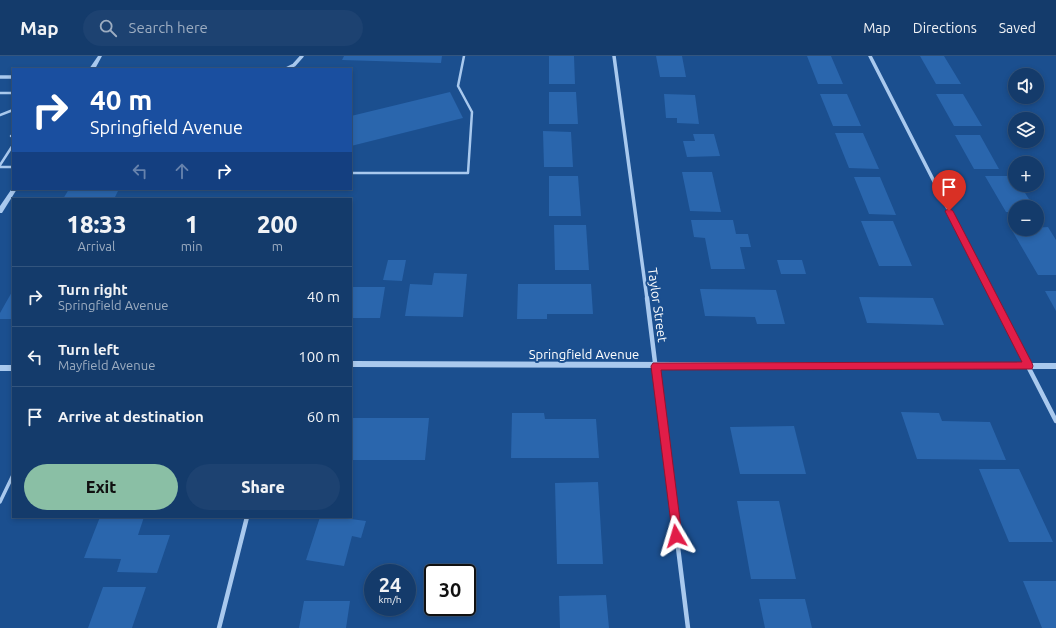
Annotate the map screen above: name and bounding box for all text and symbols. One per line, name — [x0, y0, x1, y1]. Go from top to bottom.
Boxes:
search box — [83, 10, 363, 46]
text: Map — [20, 17, 59, 39]
icon: search — [97, 17, 119, 39]
text: Search here — [129, 19, 208, 36]
text: Map — [863, 20, 891, 36]
text: Directions — [913, 20, 977, 36]
text: Saved — [999, 20, 1036, 36]
map controls — [1008, 68, 1044, 236]
button: sound — [1008, 68, 1044, 104]
icon: right — [24, 84, 76, 136]
text: 40 m — [90, 84, 152, 115]
button: layers — [1008, 112, 1044, 148]
text: Springfield Avenue — [90, 117, 243, 137]
button: + — [1008, 156, 1044, 192]
icon: left — [129, 160, 151, 182]
icon: ahead — [171, 160, 193, 182]
icon: right — [213, 160, 235, 182]
pin — [932, 170, 966, 211]
icon: arrive — [938, 176, 960, 198]
button: − — [1008, 200, 1044, 236]
text: 18:33 — [66, 211, 126, 238]
text: 1 — [185, 211, 198, 238]
text: 200 — [257, 211, 298, 238]
text: Arrival — [77, 239, 115, 253]
text: min — [181, 239, 203, 253]
text: m — [272, 239, 283, 253]
street label: Taylor Street — [646, 267, 670, 343]
text: Turn right — [58, 281, 128, 298]
icon: right — [24, 286, 46, 308]
text: 40 m — [307, 288, 340, 305]
text: Springfield Avenue — [58, 298, 168, 312]
text: Turn left — [58, 341, 119, 358]
icon: left — [24, 346, 46, 368]
street label: Springfield Avenue — [529, 347, 639, 361]
text: 100 m — [298, 348, 340, 365]
text: Mayfield Avenue — [58, 358, 155, 372]
icon: arrive — [24, 406, 46, 428]
text: Arrive at destination — [58, 408, 204, 425]
text: 60 m — [307, 408, 340, 425]
button: Exit — [24, 464, 178, 510]
button: Share — [186, 464, 340, 510]
position arrow — [655, 515, 697, 557]
speed limit sign: 30 — [424, 564, 476, 616]
text: 24 — [379, 573, 401, 596]
text: km/h — [378, 594, 402, 605]

